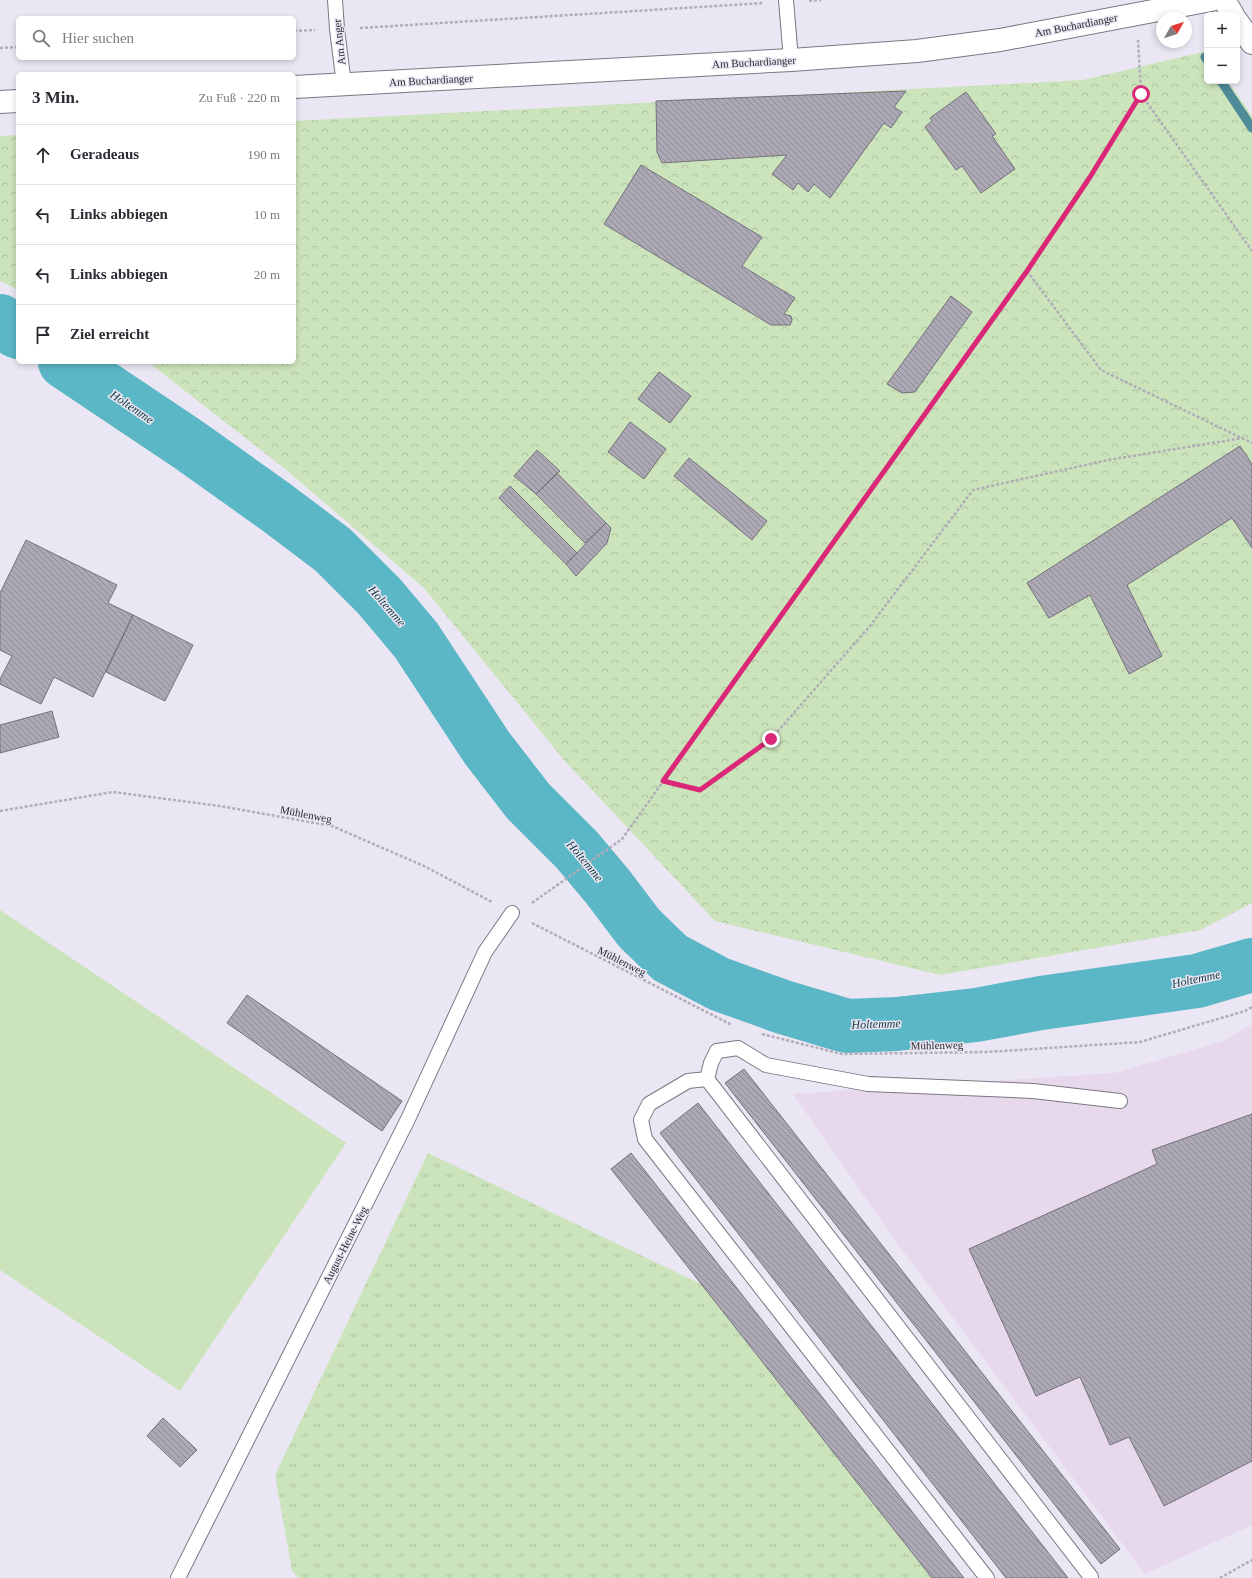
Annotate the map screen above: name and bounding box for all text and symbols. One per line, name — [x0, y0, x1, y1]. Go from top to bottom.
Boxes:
street label: Am Buchardianger — [1034, 11, 1119, 39]
north arrow — [1156, 12, 1192, 48]
map controls — [1204, 12, 1240, 84]
button: + — [1204, 12, 1240, 48]
search box — [16, 16, 296, 60]
street label: Am Anger — [331, 18, 347, 66]
icon: search — [30, 27, 52, 49]
text: Hier suchen — [62, 30, 134, 46]
button: − — [1204, 48, 1240, 84]
street label: Am Buchardianger — [712, 54, 797, 70]
street label: Am Buchardianger — [389, 72, 474, 88]
route start — [1132, 85, 1150, 103]
text: 3 Min. — [32, 88, 79, 107]
text: Zu Fuß · 220 m — [198, 90, 280, 105]
icon: ahead — [32, 144, 54, 166]
text: Geradeaus — [70, 146, 139, 162]
text: 190 m — [247, 147, 280, 162]
icon: left — [32, 204, 54, 226]
text: Links abbiegen — [70, 206, 168, 222]
text: 10 m — [254, 207, 280, 222]
icon: left — [32, 264, 54, 286]
text: Links abbiegen — [70, 266, 168, 282]
text: 20 m — [254, 267, 280, 282]
icon: arrive — [32, 324, 54, 346]
text: Ziel erreicht — [70, 326, 149, 342]
water label: Holtemme — [107, 387, 157, 427]
water label: Holtemme — [365, 582, 409, 630]
route end — [762, 730, 780, 748]
street label: Mühlenweg — [279, 803, 333, 825]
water label: Holtemme — [563, 837, 607, 885]
street label: Mühlenweg — [596, 944, 649, 979]
water label: Holtemme — [1169, 967, 1222, 991]
water label: Holtemme — [850, 1016, 902, 1032]
street label: Mühlenweg — [911, 1039, 964, 1051]
street label: August-Heine-Weg — [320, 1204, 370, 1286]

